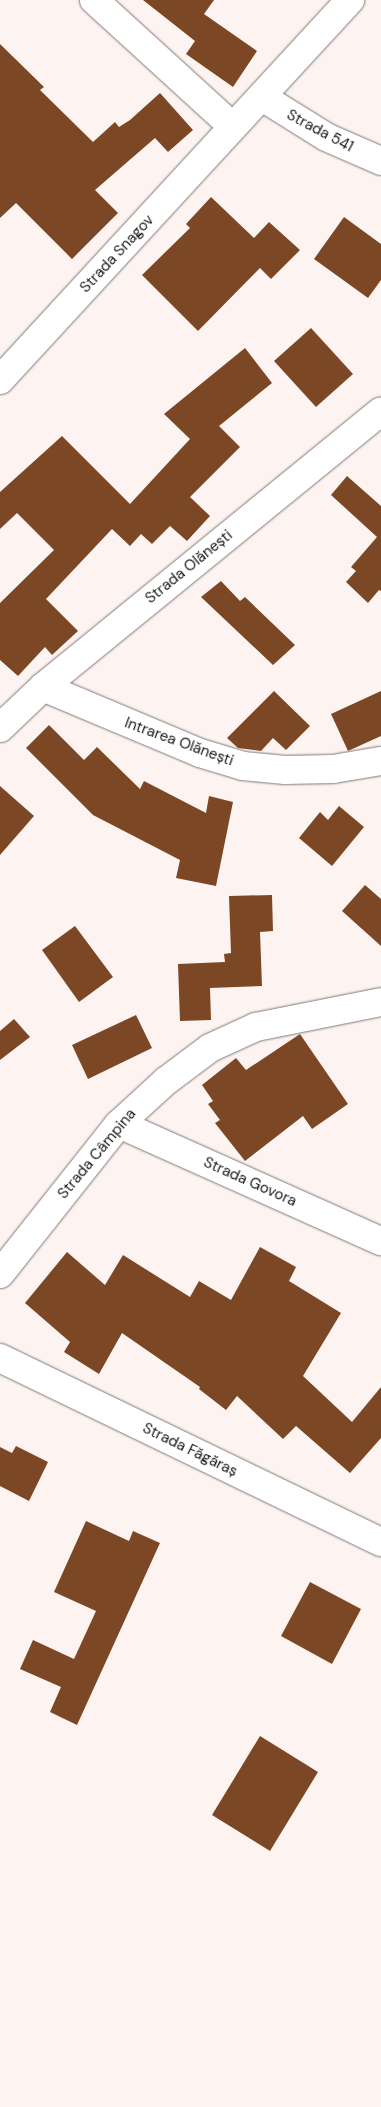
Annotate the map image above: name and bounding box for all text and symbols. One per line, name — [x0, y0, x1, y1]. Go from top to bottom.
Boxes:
street label: Strada 541 — [284, 106, 356, 156]
street label: Strada Snagov — [76, 211, 158, 297]
street label: Strada Olănești — [142, 526, 236, 608]
street label: Intrarea Olănești — [122, 714, 236, 770]
street label: Strada Câmpina — [54, 1105, 140, 1203]
street label: Strada Govora — [201, 1153, 299, 1211]
street label: Strada Făgăraș — [140, 1419, 240, 1481]

